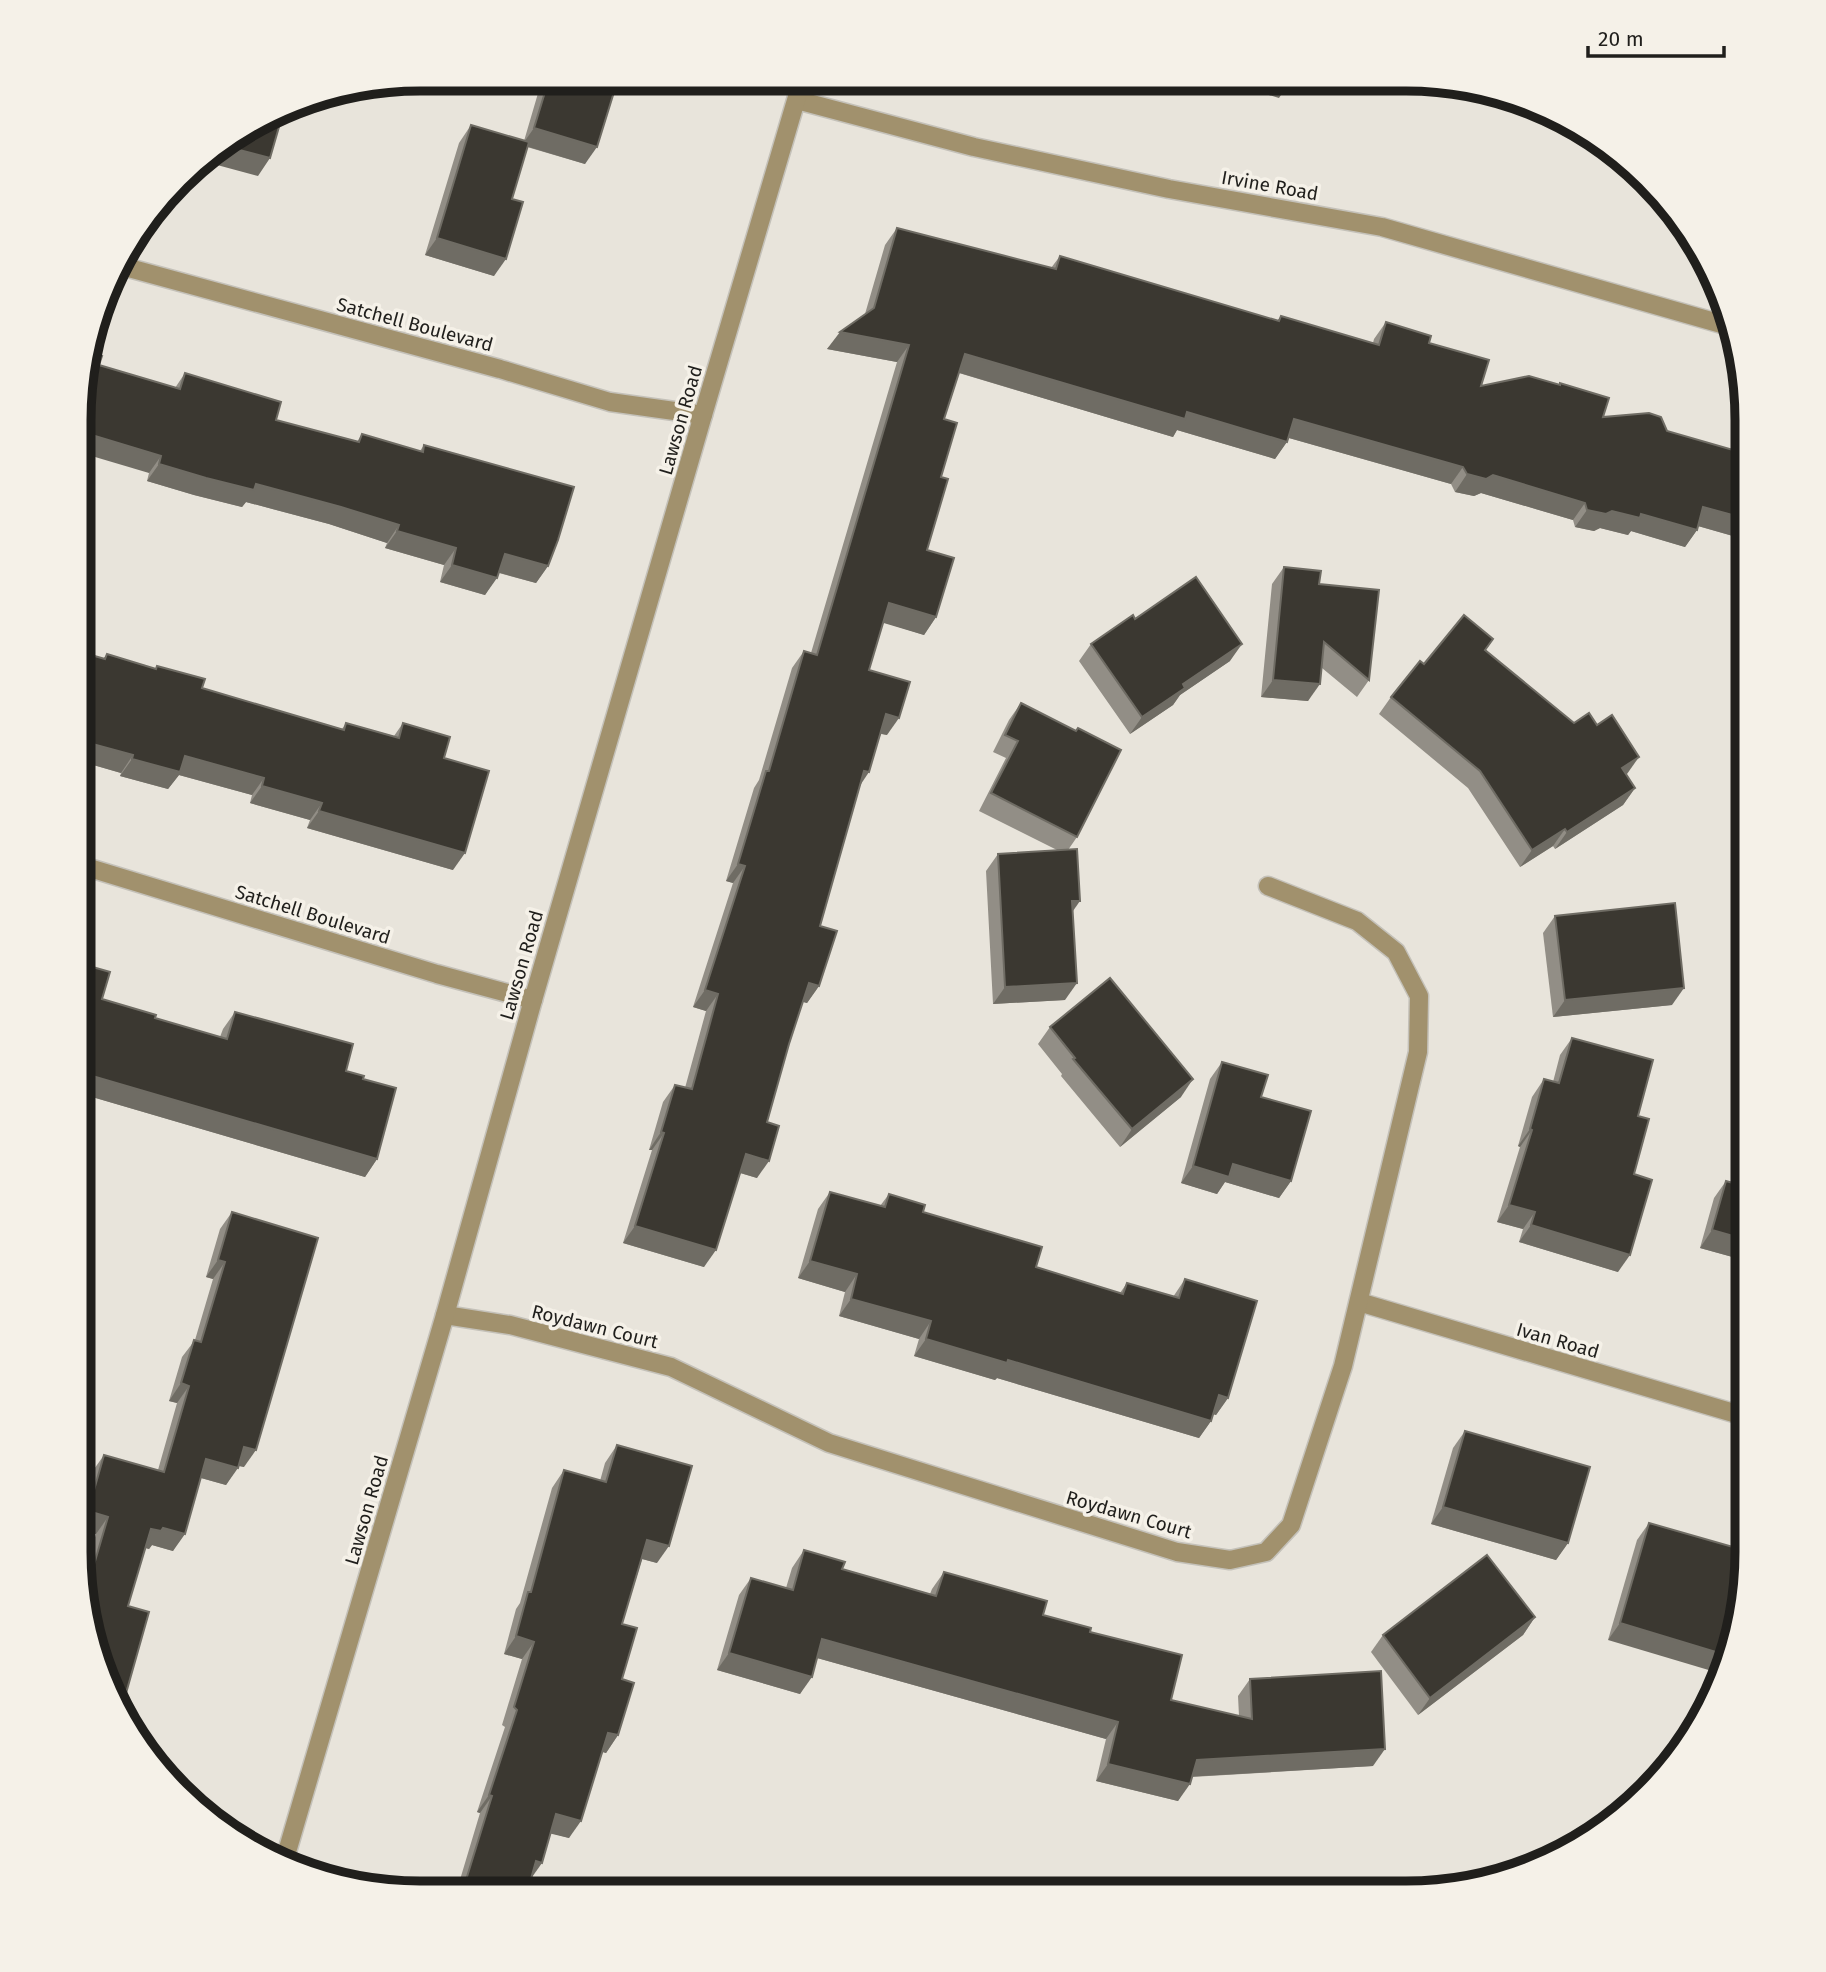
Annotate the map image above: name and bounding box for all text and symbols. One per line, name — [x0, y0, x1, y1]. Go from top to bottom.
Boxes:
scale bar — [1588, 14, 1724, 58]
text: 20 m — [1598, 26, 1644, 52]
street label: Irvine Road — [1220, 166, 1320, 205]
street label: Satchell Boulevard — [334, 293, 496, 356]
street label: Lawson Road — [654, 363, 707, 478]
street label: Satchell Boulevard — [233, 880, 393, 949]
street label: Lawson Road — [495, 908, 548, 1023]
street label: Roydawn Court — [529, 1300, 661, 1353]
street label: Ivan Road — [1514, 1318, 1602, 1363]
street label: Lawson Road — [340, 1453, 393, 1568]
street label: Roydawn Court — [1063, 1486, 1194, 1543]

